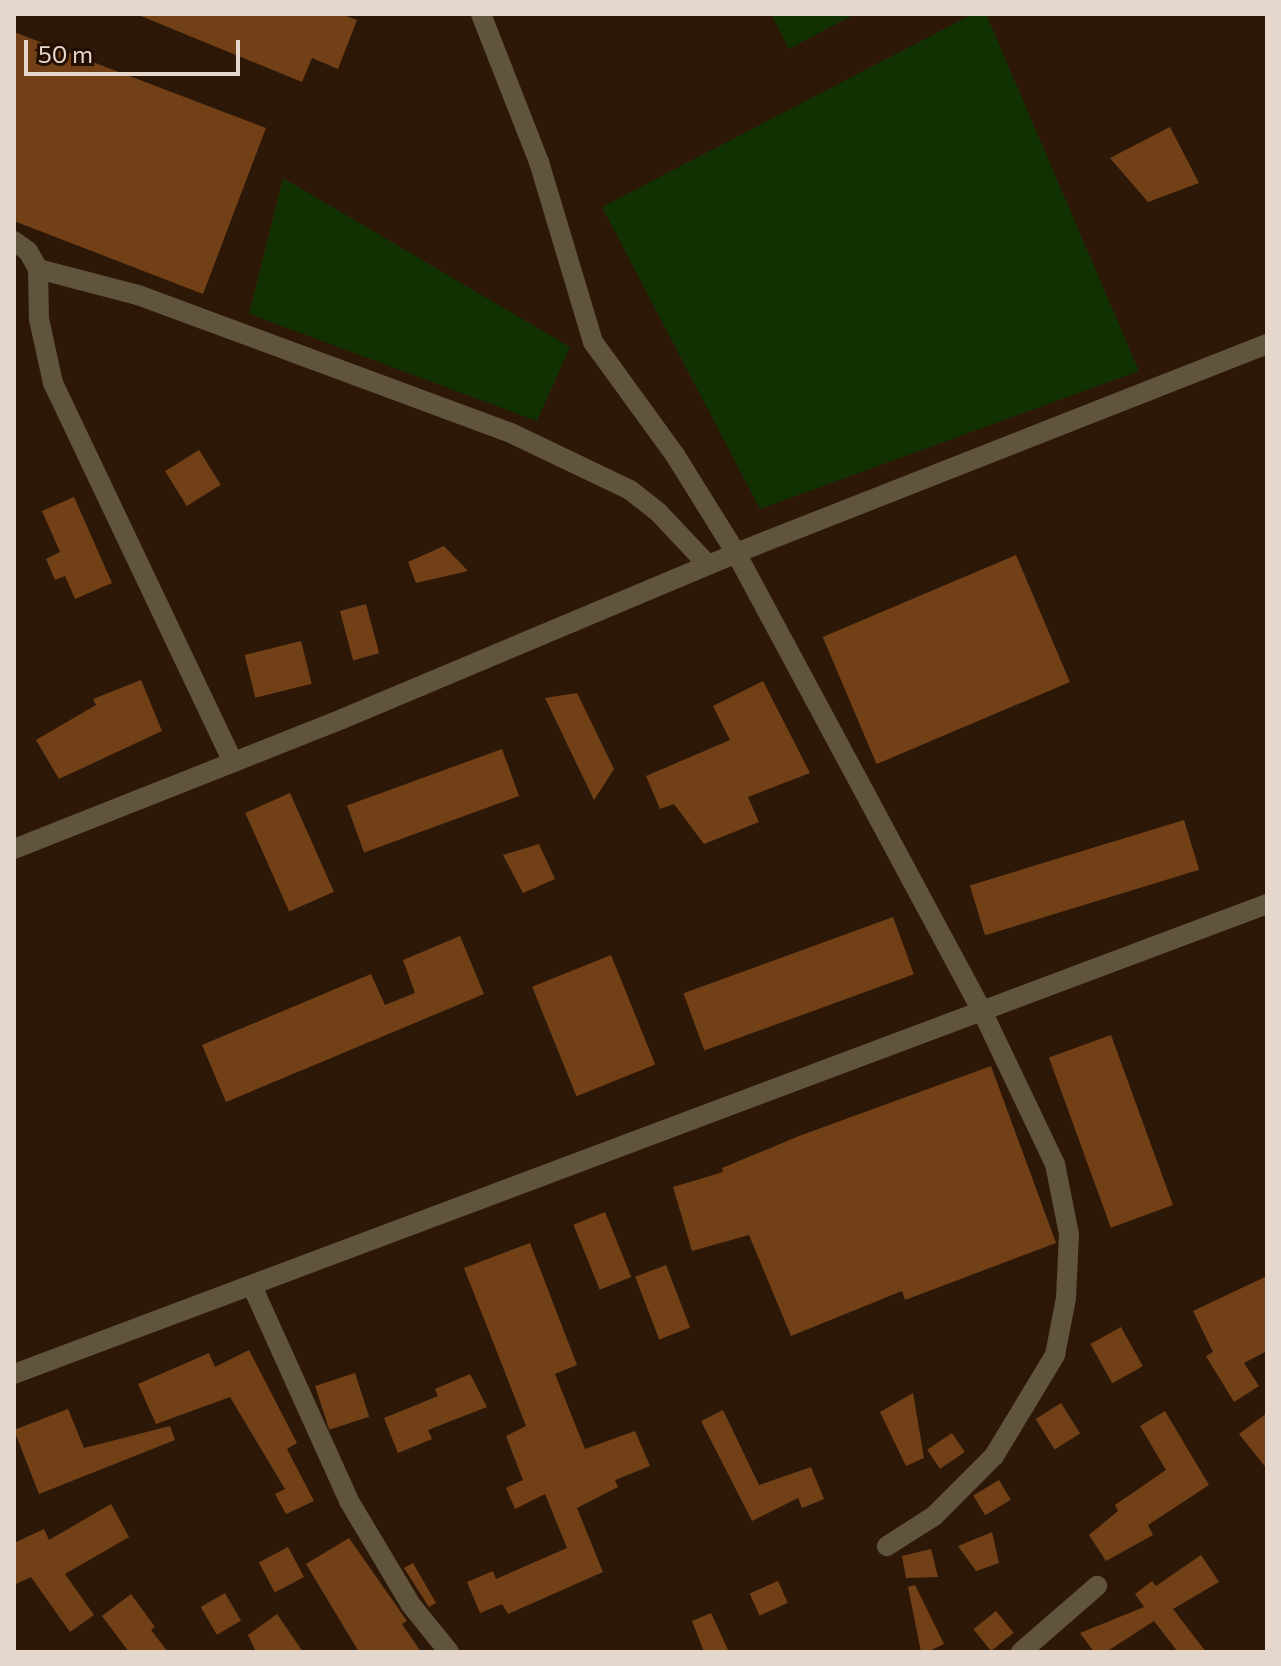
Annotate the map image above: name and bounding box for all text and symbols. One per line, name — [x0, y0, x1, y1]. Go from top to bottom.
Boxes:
scale bar — [28, 24, 244, 74]
text: 50 m — [38, 39, 93, 68]

